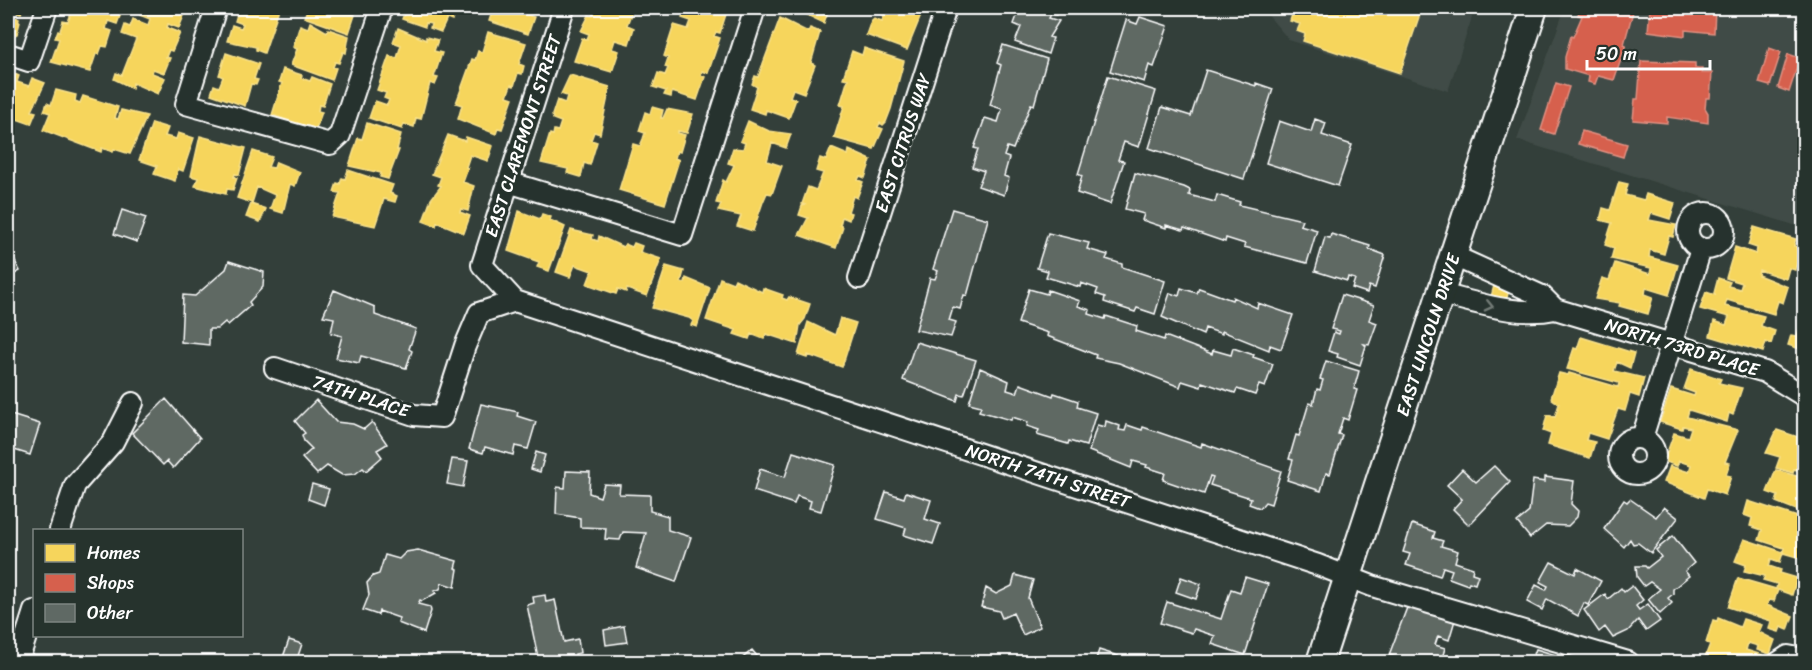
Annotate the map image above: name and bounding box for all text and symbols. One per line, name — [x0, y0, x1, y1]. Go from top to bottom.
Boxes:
street label: EAST CLAREMONT STREET — [475, 30, 571, 241]
scale bar — [1587, 33, 1710, 71]
text: 50 m — [1596, 38, 1637, 70]
street label: EAST CITRUS WAY — [865, 68, 941, 217]
street label: EAST LINCOLN DRIVE — [1387, 248, 1470, 421]
one-way arrow — [1484, 298, 1494, 311]
street label: NORTH 73RD PLACE — [1601, 308, 1764, 386]
street label: 74TH PLACE — [308, 365, 415, 427]
street label: NORTH 74TH STREET — [961, 434, 1135, 518]
legend — [33, 529, 243, 637]
text: Homes — [87, 537, 141, 569]
text: Shops — [87, 567, 134, 599]
text: Other — [87, 597, 134, 629]

